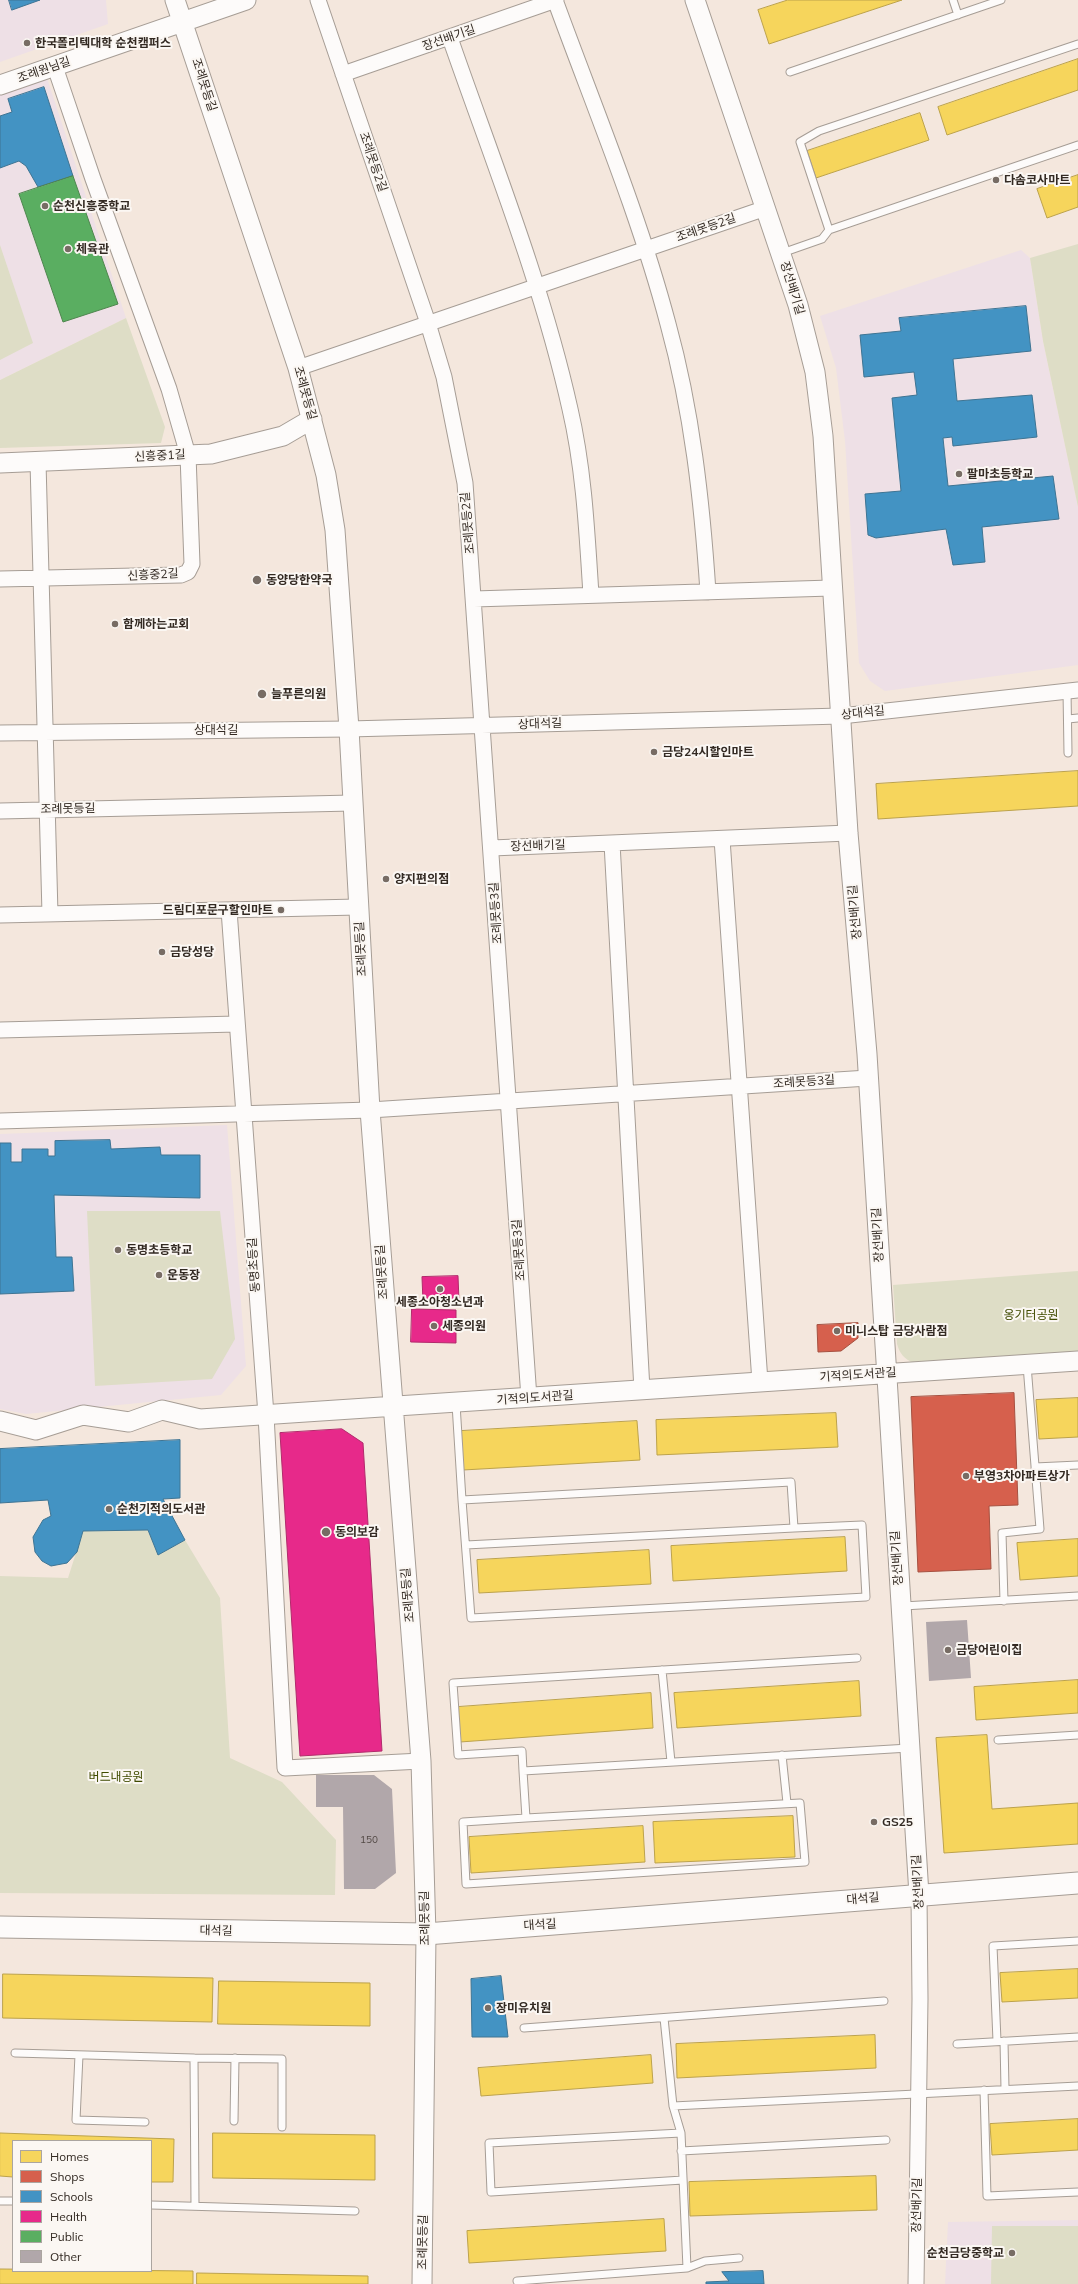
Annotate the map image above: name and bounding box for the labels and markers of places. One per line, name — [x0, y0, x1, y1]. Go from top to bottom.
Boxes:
place label: 한국폴리텍대학 순천캠퍼스 — [35, 36, 171, 50]
marker: 한국폴리텍대학 순천캠퍼스 — [22, 38, 32, 48]
place label: 다솜코사마트 — [1004, 173, 1070, 187]
marker: 다솜코사마트 — [991, 175, 1001, 185]
place label: 순천신흥중학교 — [53, 199, 130, 213]
marker: 순천신흥중학교 — [40, 201, 50, 211]
place label: 체육관 — [76, 242, 109, 256]
marker: 체육관 — [63, 244, 73, 254]
place label: 팔마초등학교 — [967, 467, 1033, 481]
marker: 팔마초등학교 — [954, 469, 964, 479]
place label: 동양당한약국 — [266, 573, 332, 587]
marker: 동양당한약국 — [251, 574, 263, 586]
place label: 함께하는교회 — [123, 617, 189, 631]
marker: 함께하는교회 — [110, 619, 120, 629]
place label: 늘푸른의원 — [271, 687, 326, 701]
marker: 늘푸른의원 — [256, 688, 268, 700]
place label: 금당24시할인마트 — [662, 745, 754, 759]
marker: 금당24시할인마트 — [649, 747, 659, 757]
place label: 양지편의점 — [394, 872, 449, 886]
marker: 양지편의점 — [381, 874, 391, 884]
place label: 드림디포문구할인마트 — [163, 903, 273, 917]
marker: 드림디포문구할인마트 — [276, 905, 286, 915]
place label: 금당성당 — [170, 945, 214, 959]
marker: 금당성당 — [157, 947, 167, 957]
place label: 동명초등학교 — [126, 1243, 192, 1257]
marker: 동명초등학교 — [113, 1245, 123, 1255]
place label: 운동장 — [167, 1268, 200, 1282]
marker: 운동장 — [154, 1270, 164, 1280]
marker: 세종소아청소년과 — [435, 1284, 445, 1294]
place label: 세종소아청소년과 — [396, 1295, 484, 1309]
place label: 세종의원 — [442, 1319, 486, 1333]
marker: 세종의원 — [429, 1321, 439, 1331]
place label: 미니스탑 금당사람점 — [845, 1324, 948, 1338]
marker: 미니스탑 금당사람점 — [832, 1326, 842, 1336]
place label: 부영3차아파트상가 — [974, 1469, 1070, 1483]
marker: 부영3차아파트상가 — [961, 1471, 971, 1481]
place label: 순천기적의도서관 — [117, 1502, 205, 1516]
marker: 순천기적의도서관 — [104, 1504, 114, 1514]
place label: 동의보감 — [335, 1525, 379, 1539]
marker: 동의보감 — [320, 1526, 332, 1538]
place label: 금당어린이집 — [956, 1643, 1022, 1657]
marker: 금당어린이집 — [943, 1645, 953, 1655]
place label: GS25 — [882, 1815, 913, 1829]
marker: GS25 — [869, 1817, 879, 1827]
place label: 장미유치원 — [496, 2001, 551, 2015]
marker: 장미유치원 — [483, 2003, 493, 2013]
place label: 순천금당중학교 — [927, 2246, 1004, 2260]
marker: 순천금당중학교 — [1007, 2248, 1017, 2258]

